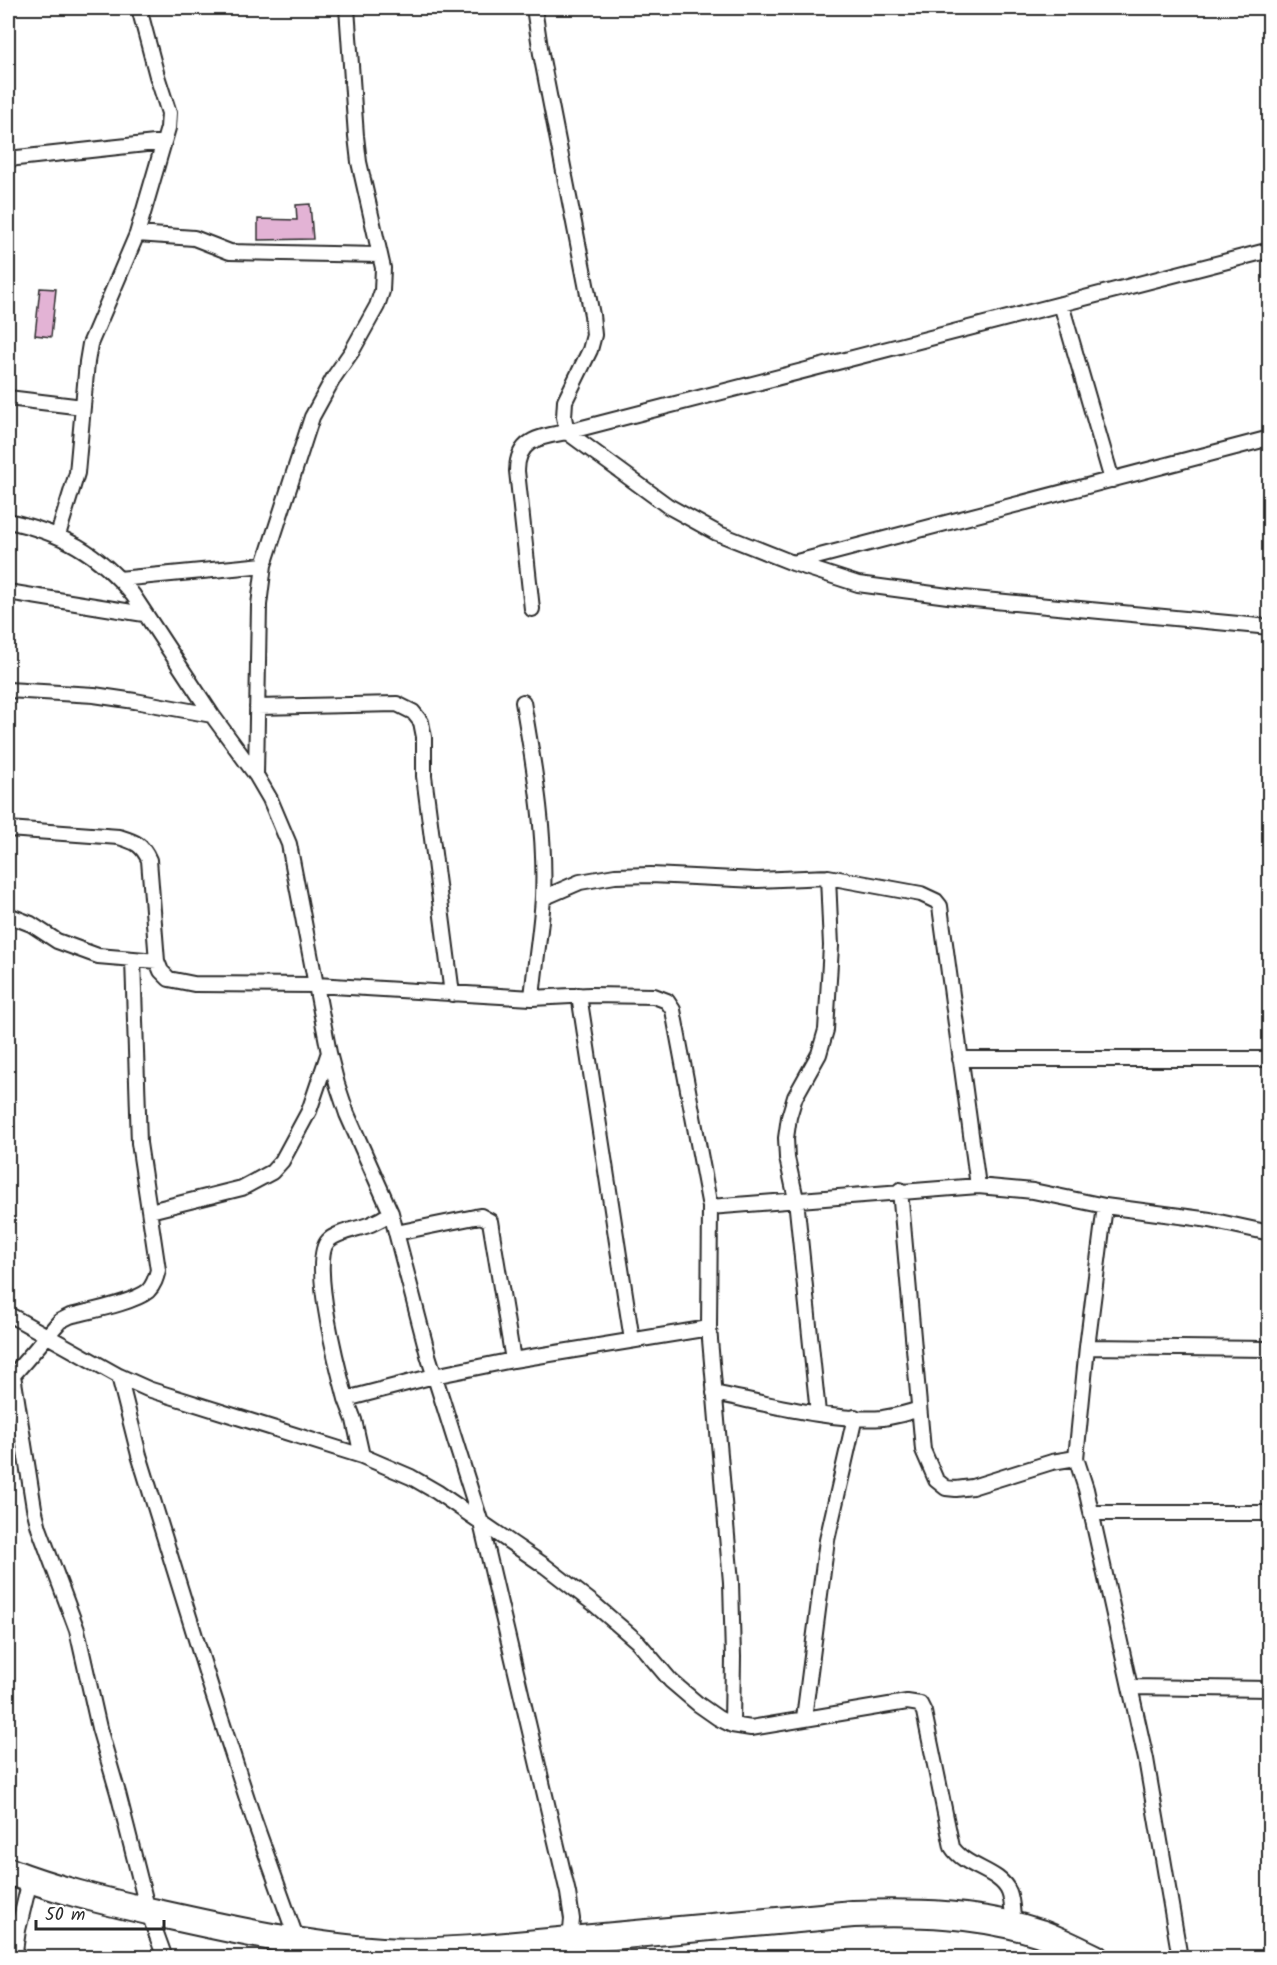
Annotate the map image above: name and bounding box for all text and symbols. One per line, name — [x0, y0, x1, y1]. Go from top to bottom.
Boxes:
scale bar — [36, 1893, 164, 1931]
text: 50 m — [45, 1901, 85, 1930]

